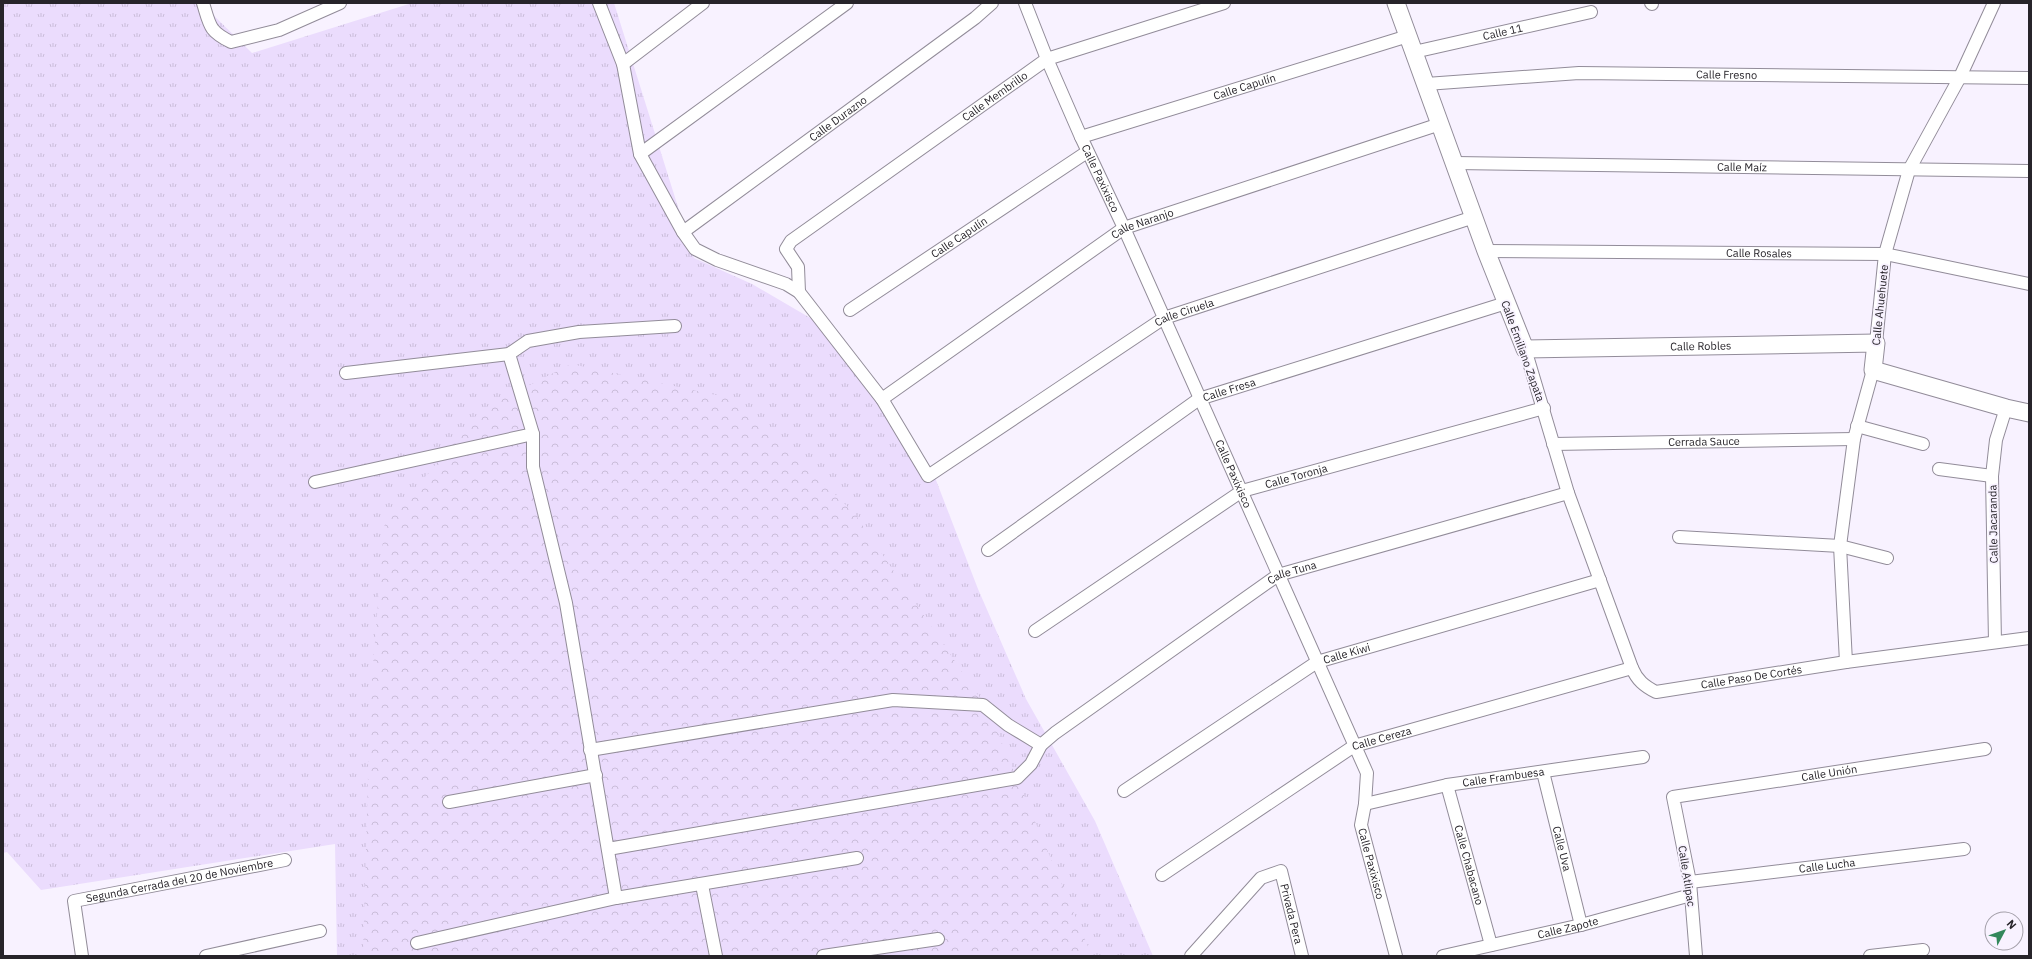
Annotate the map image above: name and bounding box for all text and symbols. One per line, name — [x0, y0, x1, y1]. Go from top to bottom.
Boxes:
street label: Calle 11 — [1481, 21, 1524, 43]
street label: Calle Fresno — [1696, 67, 1757, 82]
street label: Calle Membrillo — [959, 68, 1030, 124]
street label: Calle Capulín — [1211, 70, 1277, 103]
street label: Calle Durazno — [806, 93, 870, 144]
street label: Calle Paxixisco — [1079, 142, 1123, 215]
street label: Calle Maíz — [1717, 160, 1767, 174]
street label: Calle Naranjo — [1108, 205, 1175, 242]
street label: Calle Capulín — [928, 214, 990, 261]
street label: Calle Rosales — [1726, 246, 1792, 260]
street label: Calle Ahuehuete — [1869, 264, 1891, 346]
street label: Calle Ciruela — [1152, 295, 1216, 329]
street label: Calle Emiliano Zapata — [1498, 298, 1548, 404]
street label: Calle Robles — [1670, 338, 1731, 354]
street label: Calle Fresa — [1201, 375, 1257, 404]
street label: Cerrada Sauce — [1668, 434, 1740, 449]
street label: Calle Paxixisco — [1212, 437, 1255, 510]
street label: Calle Toronja — [1263, 461, 1329, 491]
street label: Calle Jacaranda — [1985, 484, 2001, 563]
street label: Calle Tuna — [1264, 557, 1318, 588]
street label: Calle Kiwi — [1322, 640, 1372, 667]
street label: Calle Paso De Cortés — [1700, 662, 1803, 692]
street label: Calle Cereza — [1350, 723, 1413, 753]
street label: Calle Unión — [1800, 762, 1858, 784]
street label: Calle Frambuesa — [1461, 764, 1545, 790]
street label: Calle Chabacano — [1451, 823, 1487, 907]
street label: Calle Uva — [1550, 825, 1574, 873]
street label: Calle Paxixisco — [1355, 826, 1388, 901]
street label: Calle Atlipac — [1675, 844, 1699, 908]
street label: Segunda Cerrada del 20 de Noviembre — [85, 855, 274, 906]
street label: Calle Lucha — [1798, 855, 1856, 876]
street label: Privada Pera — [1277, 882, 1306, 946]
north arrow — [1984, 911, 2024, 951]
street label: Calle Zapote — [1536, 914, 1600, 942]
text: N — [2004, 917, 2019, 932]

